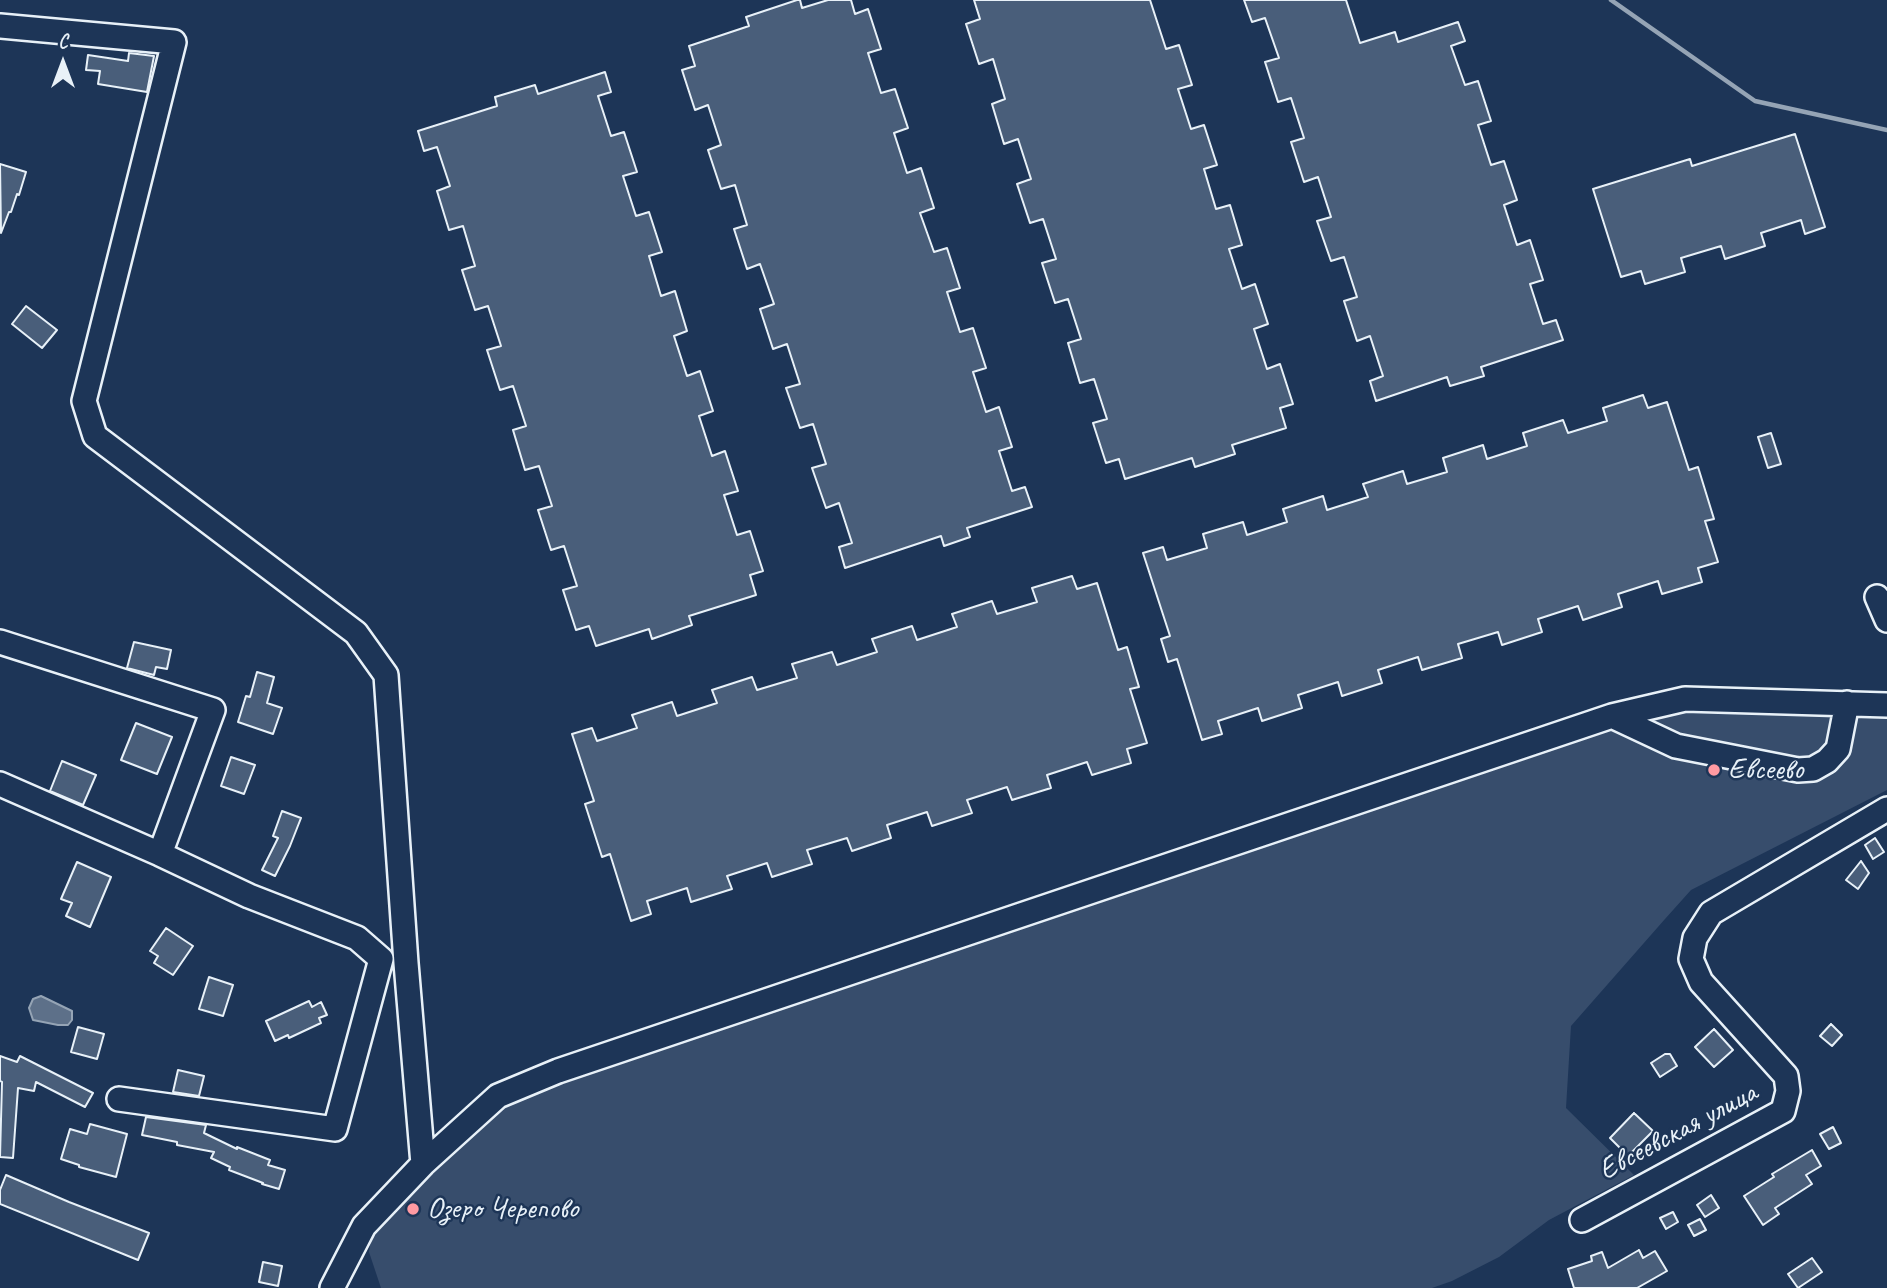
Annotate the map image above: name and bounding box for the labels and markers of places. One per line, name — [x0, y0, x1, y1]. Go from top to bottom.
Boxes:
place label: Евсеево — [1728, 752, 1803, 788]
marker: Евсеево — [1706, 762, 1722, 778]
place label: Озеро Черепово — [427, 1191, 578, 1227]
marker: Озеро Черепово — [405, 1201, 421, 1217]

